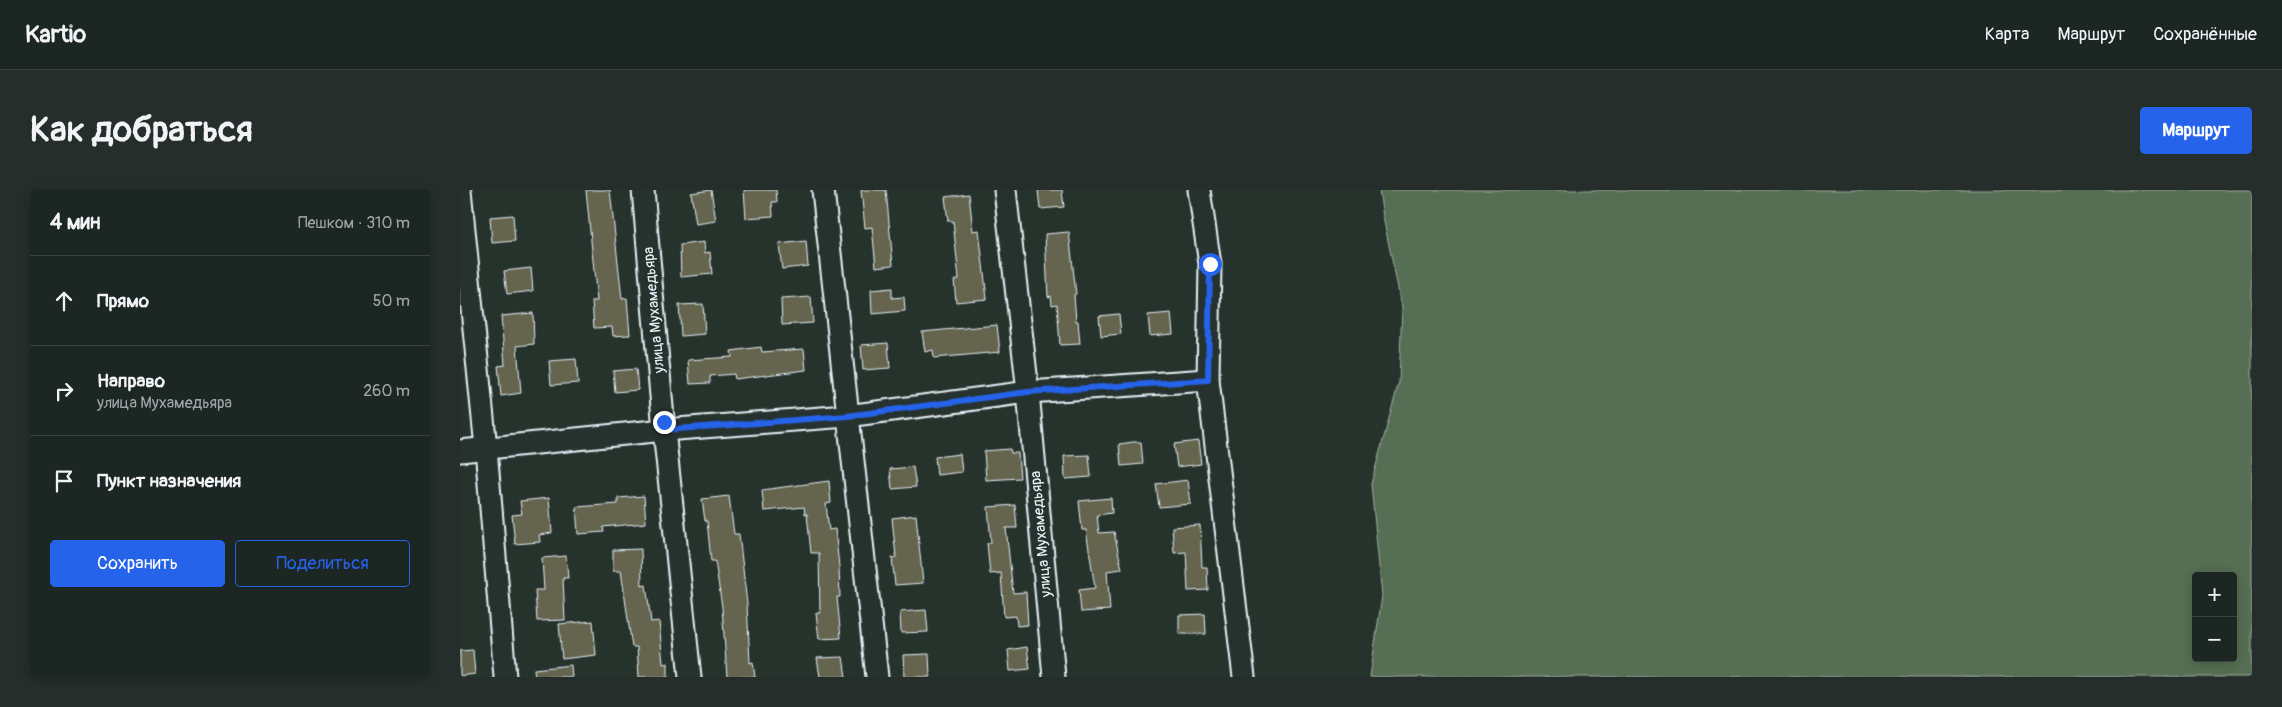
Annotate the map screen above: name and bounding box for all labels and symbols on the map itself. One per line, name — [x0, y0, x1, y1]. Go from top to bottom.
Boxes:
street label: улица Мухамедьяра — [639, 246, 669, 375]
route start — [1199, 253, 1222, 276]
route end — [653, 411, 676, 434]
street label: улица Мухамедьяра — [1026, 470, 1056, 599]

